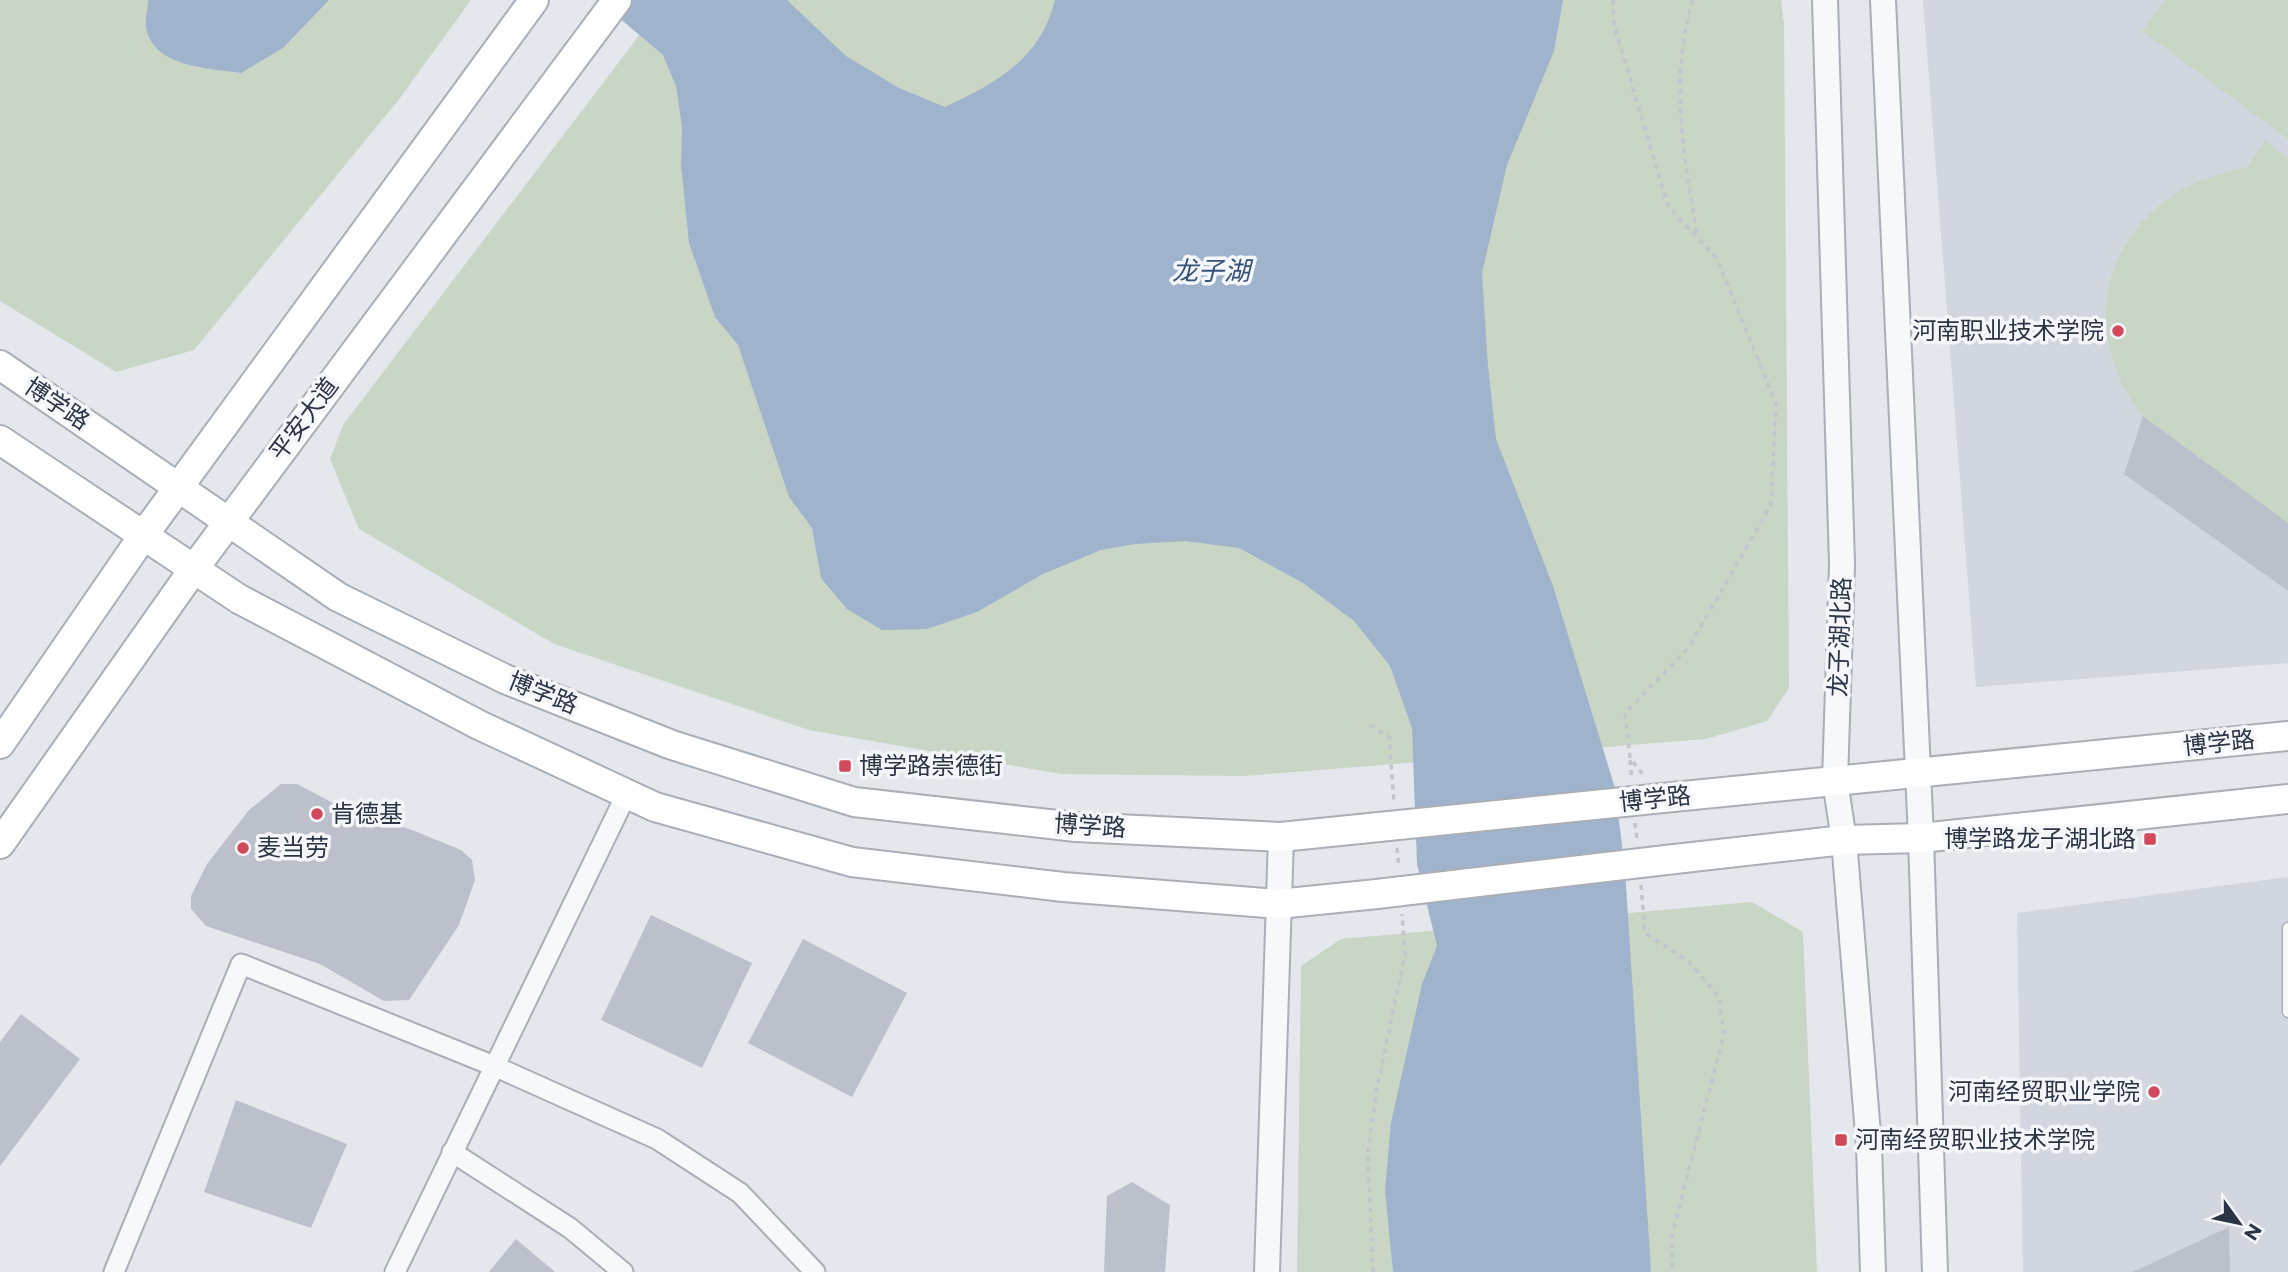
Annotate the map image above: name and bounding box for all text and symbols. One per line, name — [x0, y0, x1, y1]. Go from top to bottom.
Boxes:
water label: 龙子湖 — [1172, 255, 1254, 287]
place label: 河南职业技术学院 — [1912, 316, 2104, 345]
marker: 河南职业技术学院 — [2110, 323, 2126, 339]
street label: 博学路 — [19, 371, 95, 436]
street label: 平安大道 — [263, 372, 344, 466]
street label: 龙子湖北路 — [1823, 577, 1856, 697]
street label: 博学路 — [504, 666, 582, 719]
street label: 博学路 — [2182, 724, 2256, 761]
place label: 博学路崇德街 — [859, 751, 1003, 780]
marker: 博学路崇德街 — [837, 758, 853, 774]
street label: 博学路 — [1618, 780, 1692, 817]
place label: 肯德基 — [331, 799, 403, 828]
marker: 肯德基 — [309, 806, 325, 822]
street label: 博学路 — [1053, 809, 1127, 842]
place label: 博学路龙子湖北路 — [1944, 824, 2136, 853]
marker: 博学路龙子湖北路 — [2142, 831, 2158, 847]
place label: 麦当劳 — [257, 833, 329, 862]
marker: 麦当劳 — [235, 840, 251, 856]
place label: 河南经贸职业学院 — [1948, 1077, 2140, 1106]
marker: 河南经贸职业学院 — [2146, 1084, 2162, 1100]
place label: 河南经贸职业技术学院 — [1855, 1125, 2095, 1154]
marker: 河南经贸职业技术学院 — [1833, 1132, 1849, 1148]
north arrow — [2204, 1188, 2274, 1258]
text: N — [2239, 1219, 2267, 1245]

